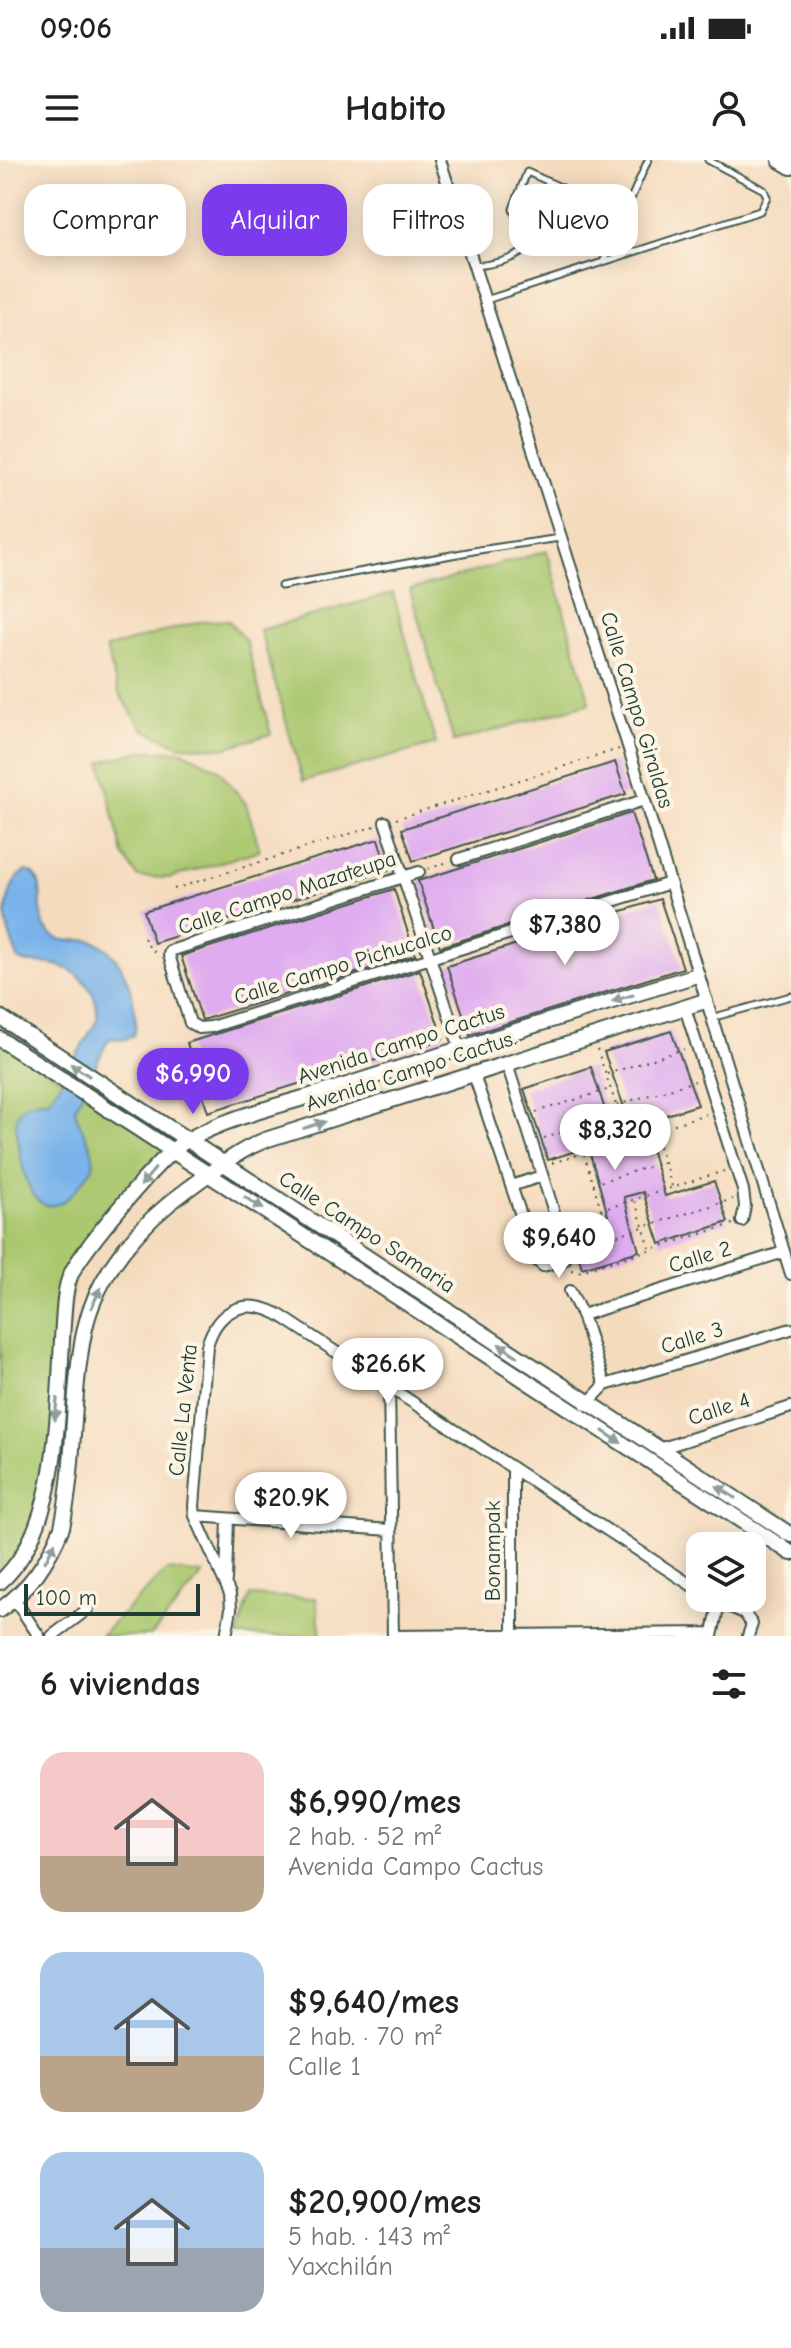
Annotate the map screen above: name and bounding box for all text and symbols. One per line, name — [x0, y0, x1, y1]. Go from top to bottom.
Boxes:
text: 09:06 — [40, 11, 112, 46]
icon: menu — [40, 86, 84, 130]
icon: person — [707, 86, 751, 130]
text: Habito — [345, 88, 446, 129]
chip: Comprar — [24, 184, 186, 256]
chip: Alquilar — [202, 184, 347, 256]
chip: Filtros — [363, 184, 493, 256]
chip: Nuevo — [509, 184, 638, 256]
street label: Calle Campo Giraldas — [595, 609, 679, 811]
street label: Calle Campo Mazateupa — [175, 845, 399, 941]
pin: $7,380 — [500, 899, 630, 967]
text: $7,380 — [528, 910, 602, 940]
street label: Calle Campo Pichucalco — [231, 919, 455, 1011]
one-way arrow — [610, 992, 634, 1005]
street label: Avenida Campo Cactus — [294, 998, 508, 1090]
street label: Avenida Campo Cactus. — [303, 1025, 519, 1117]
pin: $6,990 — [128, 1048, 258, 1116]
text: $6,990 — [155, 1059, 231, 1089]
one-way arrow — [69, 1062, 90, 1077]
pin: $8,320 — [550, 1104, 680, 1172]
text: $8,320 — [578, 1115, 652, 1145]
one-way arrow — [303, 1118, 327, 1131]
street label: Calle Campo Samaria — [274, 1165, 460, 1299]
one-way arrow — [140, 1166, 157, 1186]
one-way arrow — [243, 1195, 264, 1210]
pin: $9,640 — [494, 1212, 624, 1280]
text: $9,640 — [522, 1223, 596, 1253]
street label: Calle 2 — [665, 1235, 735, 1279]
one-way arrow — [89, 1287, 103, 1310]
street label: Calle 3 — [658, 1316, 726, 1360]
pin: $26.6K — [323, 1338, 453, 1406]
street label: Calle La Venta — [163, 1343, 203, 1477]
one-way arrow — [497, 1343, 519, 1358]
text: $26.6K — [350, 1349, 426, 1379]
street label: Calle 4 — [685, 1387, 753, 1431]
one-way arrow — [50, 1396, 63, 1421]
one-way arrow — [602, 1429, 623, 1444]
pin: $20.9K — [226, 1472, 356, 1540]
text: $20.9K — [253, 1483, 329, 1513]
one-way arrow — [715, 1485, 736, 1500]
street label: Bonampak — [480, 1500, 506, 1601]
map controls — [686, 1532, 766, 1612]
button: layers — [686, 1532, 766, 1612]
one-way arrow — [44, 1541, 57, 1564]
scale bar — [24, 1580, 200, 1616]
text: 100 m — [36, 1585, 97, 1611]
icon: filters — [707, 1662, 751, 1706]
text: 6 viviendas — [40, 1664, 200, 1704]
text: $6,990/mes — [288, 1782, 461, 1822]
icon: home — [104, 1784, 200, 1880]
text: 2 hab. · 52 m² — [288, 1822, 441, 1852]
text: Avenida Campo Cactus — [288, 1852, 543, 1882]
text: $9,640/mes — [288, 1982, 459, 2022]
icon: home — [104, 1984, 200, 2080]
text: 2 hab. · 70 m² — [288, 2022, 442, 2052]
text: Calle 1 — [288, 2052, 361, 2082]
text: $20,900/mes — [288, 2182, 481, 2222]
icon: home — [104, 2184, 200, 2280]
text: 5 hab. · 143 m² — [288, 2222, 450, 2252]
text: Yaxchilán — [288, 2252, 393, 2282]

